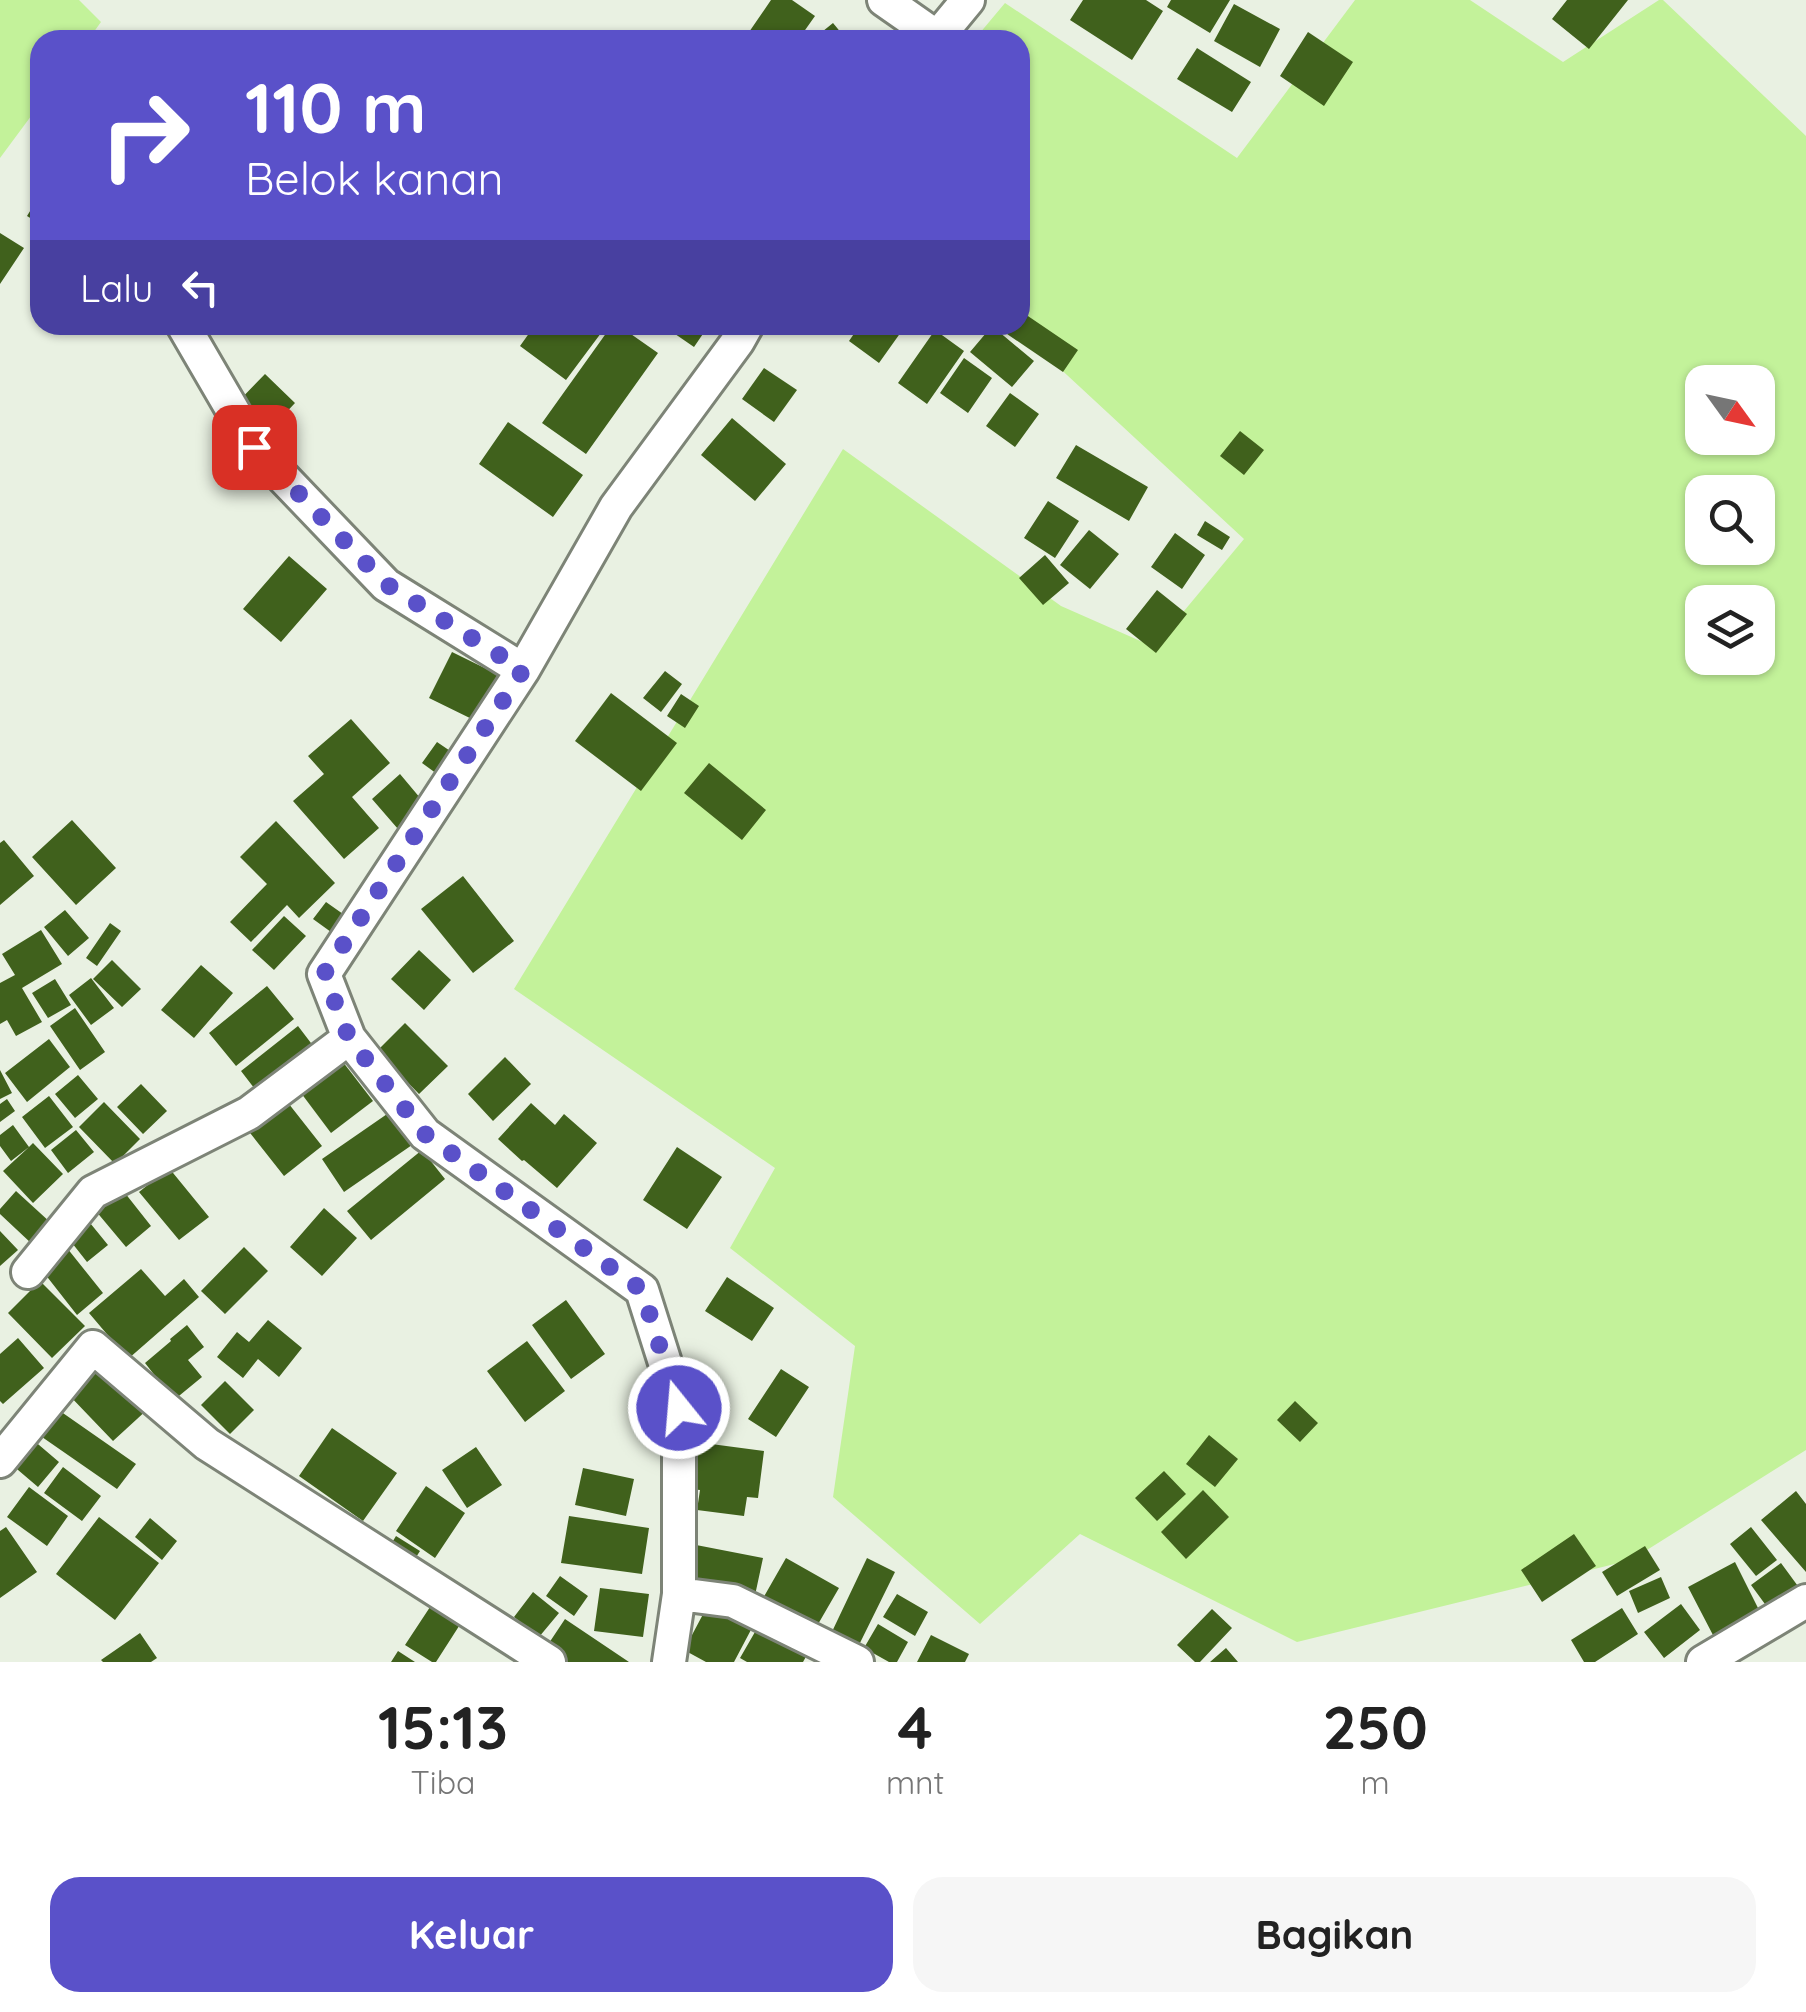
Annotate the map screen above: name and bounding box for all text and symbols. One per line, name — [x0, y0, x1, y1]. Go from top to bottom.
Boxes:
text: 110 m — [245, 63, 427, 151]
icon: right — [80, 70, 210, 200]
text: Belok kanan — [245, 150, 504, 206]
icon: left — [173, 260, 228, 315]
text: Lalu — [80, 264, 153, 312]
north arrow — [1685, 365, 1775, 455]
map controls — [1685, 365, 1775, 675]
pin — [212, 405, 297, 490]
icon: arrive — [227, 420, 282, 475]
button: search — [1685, 475, 1775, 565]
button: layers — [1685, 585, 1775, 675]
position arrow — [627, 1356, 731, 1460]
text: 15:13 — [378, 1689, 508, 1764]
text: 4 — [898, 1689, 933, 1764]
text: 250 — [1322, 1689, 1428, 1764]
text: Tiba — [410, 1762, 475, 1802]
text: mnt — [886, 1762, 944, 1802]
text: m — [1361, 1762, 1390, 1802]
button: Keluar — [50, 1877, 893, 1992]
button: Bagikan — [913, 1877, 1756, 1992]

